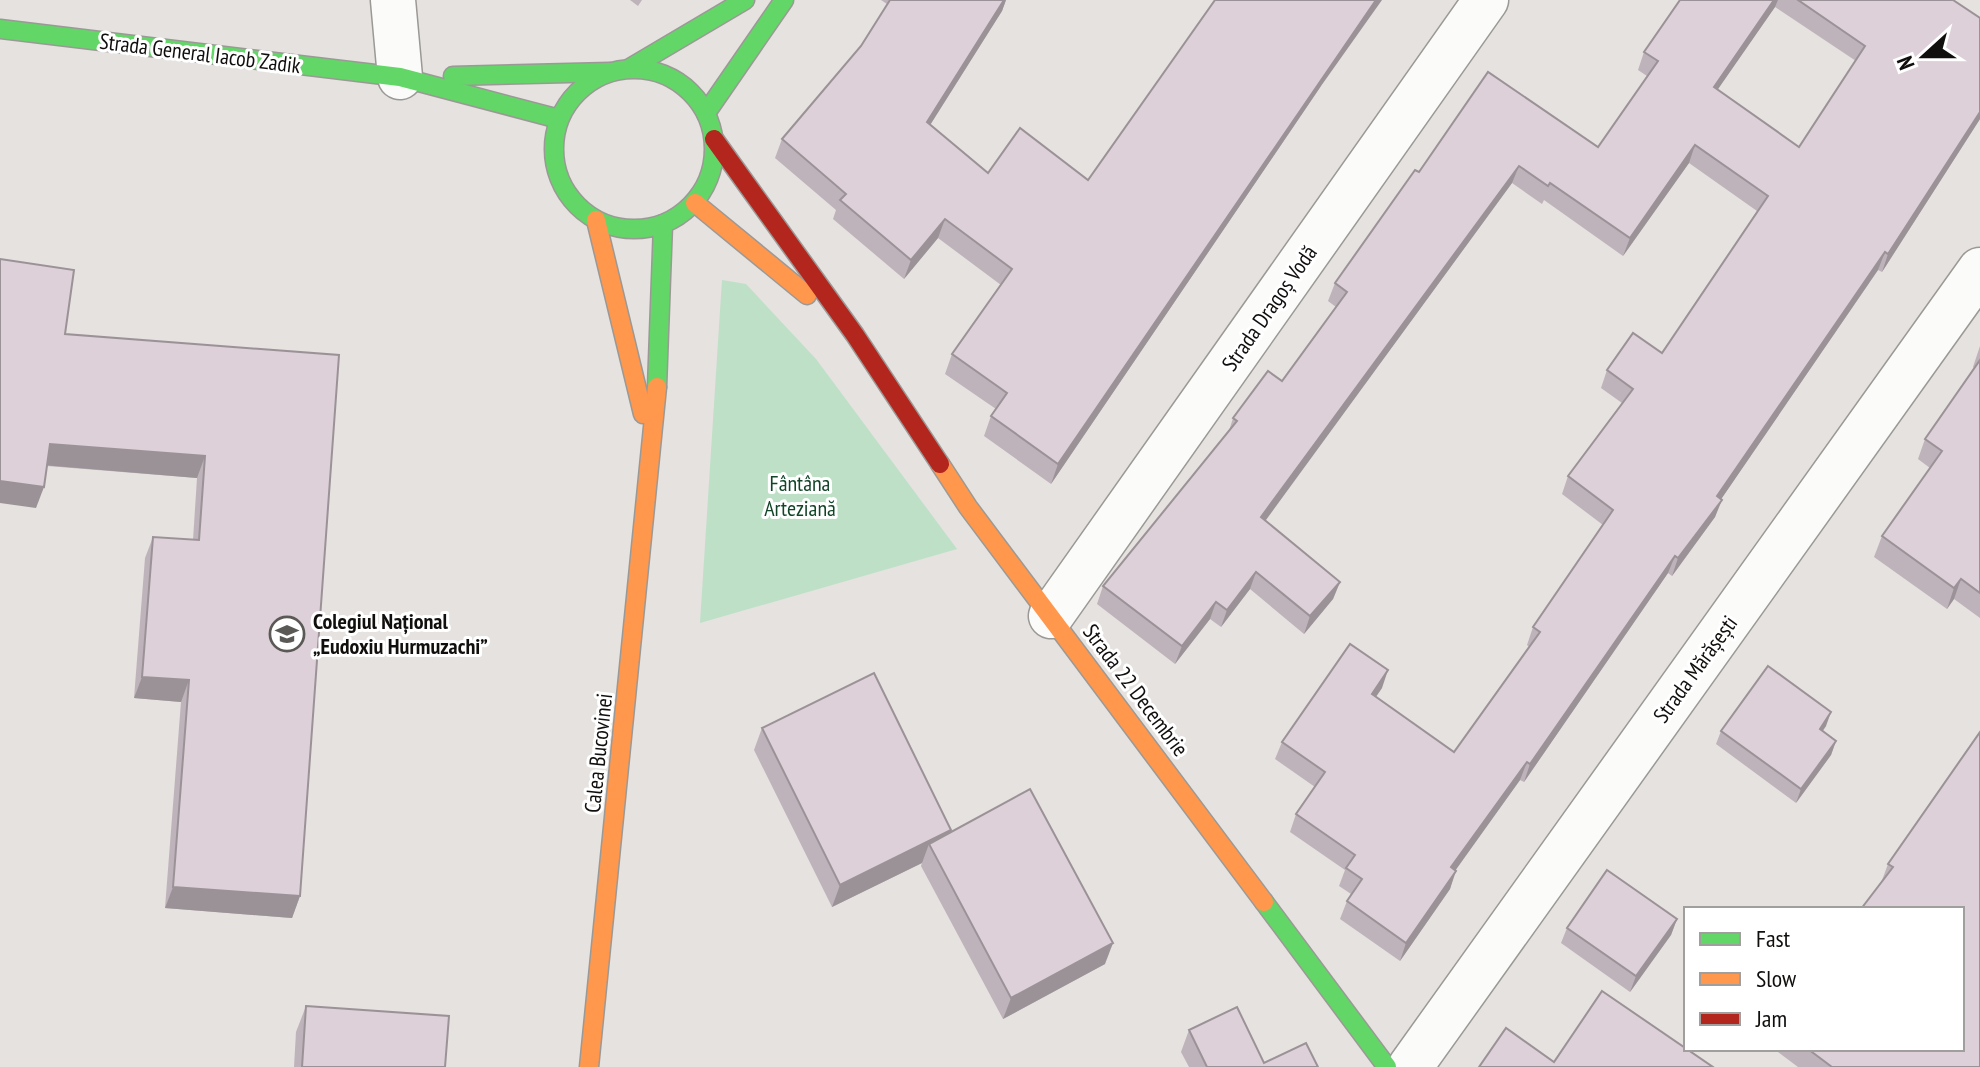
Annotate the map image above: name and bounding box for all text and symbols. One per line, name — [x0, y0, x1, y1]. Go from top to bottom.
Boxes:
north arrow — [1884, 16, 1964, 96]
street label: Strada General Iacob Zadik — [98, 27, 303, 79]
text: N — [1890, 53, 1921, 74]
street label: Strada Dragoș Vodă — [1215, 240, 1323, 376]
park label: Fântâna Arteziană — [764, 469, 836, 522]
place label: Colegiul Național „Eudoxiu Hurmuzachi” — [313, 607, 488, 660]
street label: Strada Mărășești — [1647, 610, 1743, 728]
school or university icon: Colegiul Național „Eudoxiu Hurmuzachi” — [268, 615, 306, 653]
street label: Strada 22 Decembrie — [1077, 618, 1195, 762]
street label: Calea Bucovinei — [578, 692, 618, 814]
legend — [1684, 907, 1964, 1051]
text: Fast — [1756, 923, 1791, 954]
text: Slow — [1756, 963, 1797, 994]
text: Jam — [1755, 1003, 1787, 1034]

